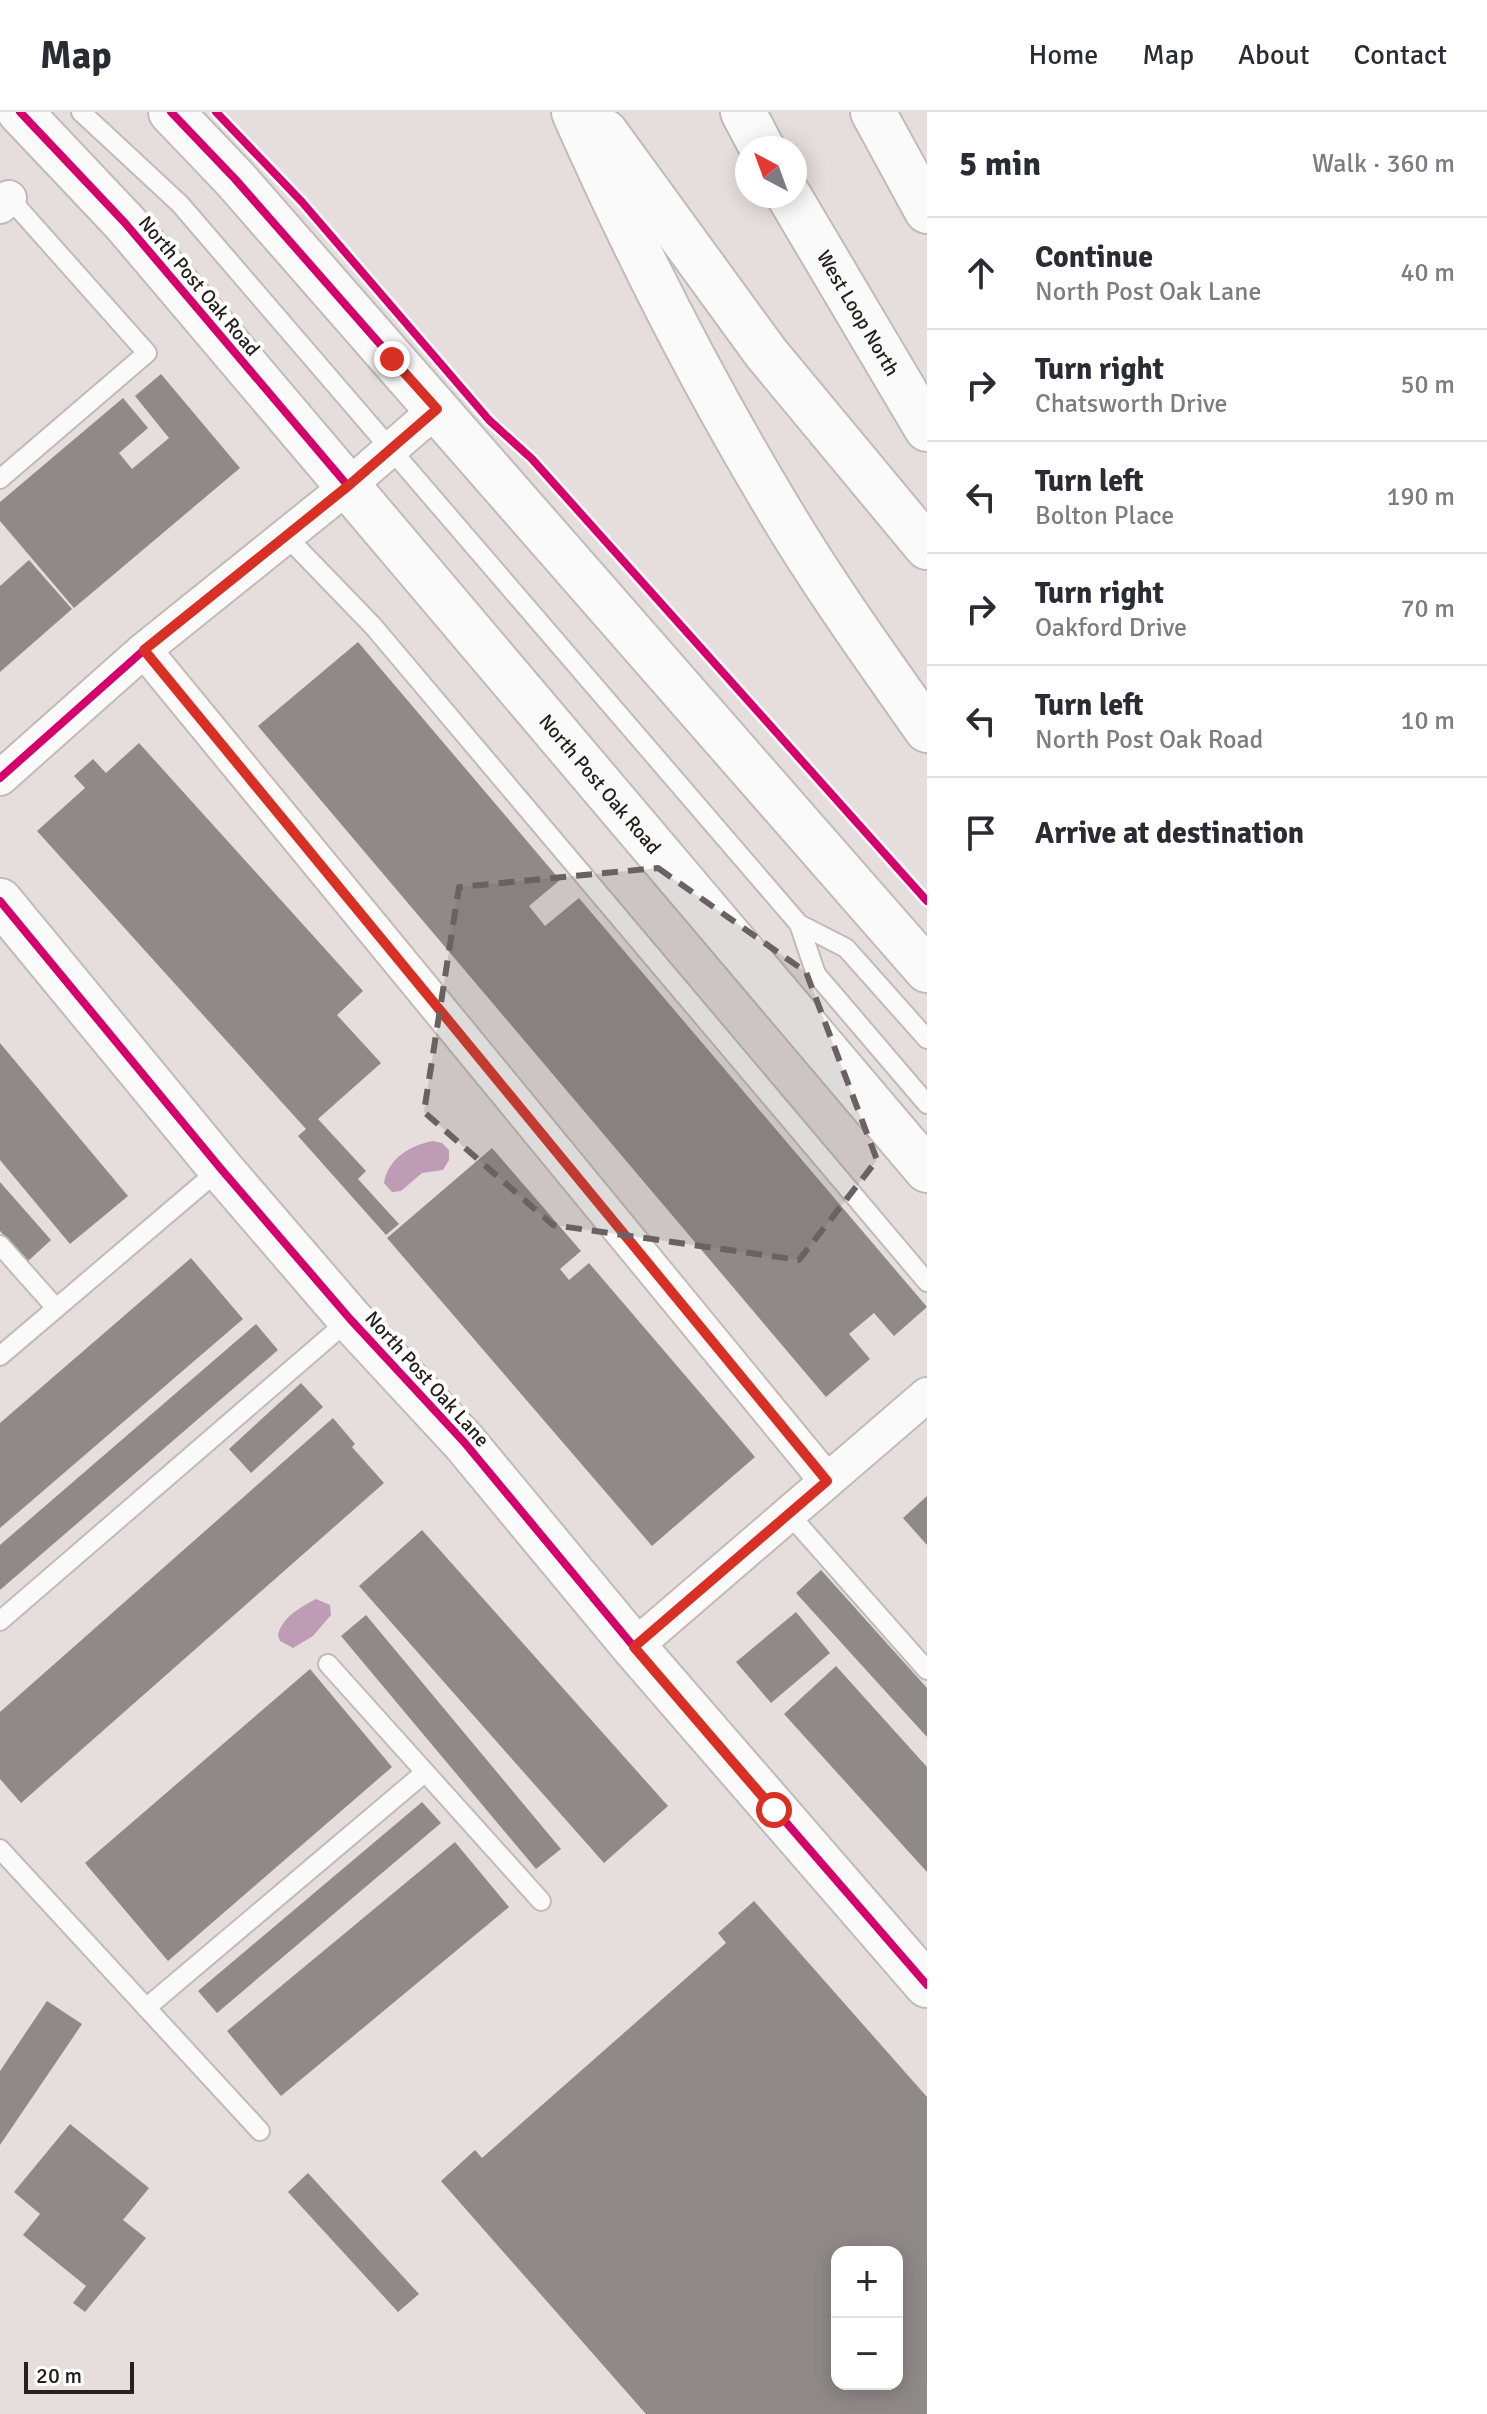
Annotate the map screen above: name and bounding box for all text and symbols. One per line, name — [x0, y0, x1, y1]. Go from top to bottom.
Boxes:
text: Map — [40, 32, 112, 79]
text: Home — [1029, 38, 1098, 72]
text: Map — [1142, 38, 1194, 72]
text: About — [1238, 38, 1310, 72]
text: Contact — [1354, 38, 1447, 72]
north arrow — [735, 136, 807, 208]
text: 5 min — [959, 143, 1041, 185]
text: Walk · 360 m — [1312, 148, 1455, 180]
street label: North Post Oak Road — [133, 211, 265, 361]
text: Continue — [1035, 239, 1153, 276]
street label: West Loop North — [811, 246, 905, 380]
icon: ahead — [959, 251, 1003, 295]
text: 40 m — [1400, 257, 1455, 289]
text: North Post Oak Lane — [1035, 276, 1261, 308]
route end — [374, 341, 410, 377]
text: Turn right — [1035, 351, 1164, 388]
icon: right — [959, 363, 1003, 407]
text: 50 m — [1400, 369, 1455, 401]
text: Chatsworth Drive — [1035, 388, 1227, 420]
text: Turn left — [1035, 463, 1144, 500]
icon: left — [959, 475, 1003, 519]
text: 190 m — [1386, 481, 1455, 513]
text: Bolton Place — [1035, 500, 1174, 532]
text: Turn right — [1035, 575, 1164, 612]
icon: right — [959, 587, 1003, 631]
text: 70 m — [1400, 593, 1455, 625]
text: Oakford Drive — [1035, 612, 1187, 644]
text: Turn left — [1035, 687, 1144, 724]
icon: left — [959, 699, 1003, 743]
text: 10 m — [1400, 705, 1455, 737]
street label: North Post Oak Road — [534, 709, 666, 859]
text: North Post Oak Road — [1035, 724, 1263, 756]
icon: arrive — [959, 811, 1003, 855]
text: Arrive at destination — [1035, 815, 1304, 852]
street label: North Post Oak Lane — [359, 1306, 495, 1452]
route start — [756, 1792, 792, 1828]
map controls — [831, 2246, 903, 2390]
button: + — [831, 2246, 903, 2318]
button: − — [831, 2318, 903, 2390]
scale bar — [24, 2358, 134, 2394]
text: 20 m — [36, 2362, 82, 2389]

